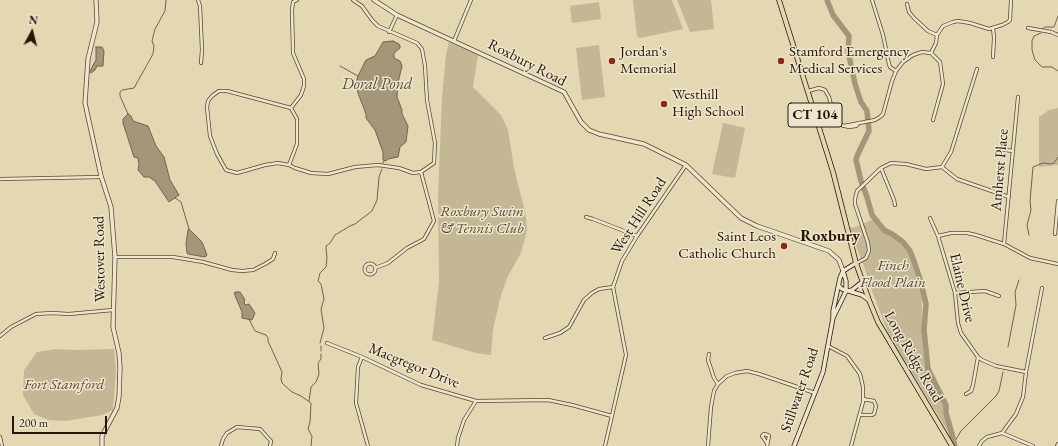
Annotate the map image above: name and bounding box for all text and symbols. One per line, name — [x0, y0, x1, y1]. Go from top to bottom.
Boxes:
north arrow — [12, 12, 52, 52]
text: N — [28, 13, 39, 28]
street label: Roxbury Road — [485, 36, 569, 90]
place label: Jordan's Memorial — [620, 43, 676, 78]
place label: Stamford Emergency Medical Services — [789, 43, 909, 78]
marker: Jordan's Memorial — [607, 56, 617, 66]
marker: Stamford Emergency Medical Services — [776, 56, 786, 66]
water label: Doral Pond — [342, 75, 412, 95]
place label: Westhill High School — [672, 86, 744, 121]
marker: Westhill High School — [659, 99, 669, 109]
road number: CT 104 — [788, 103, 842, 127]
street label: Amherst Place — [987, 128, 1013, 212]
street label: West Hill Road — [607, 174, 671, 258]
park label: Roxbury Swim & Tennis Club — [440, 203, 524, 238]
street label: Westover Road — [90, 216, 110, 302]
district label: Roxbury — [800, 227, 860, 247]
place label: Saint Leos Catholic Church — [678, 228, 776, 263]
marker: Saint Leos Catholic Church — [779, 241, 789, 251]
street label: Elaine Drive — [945, 252, 979, 324]
park label: Finch Flood Plain — [860, 257, 926, 292]
street label: Long Ridge Road — [880, 308, 946, 406]
street label: Macgregor Drive — [366, 340, 462, 392]
street label: Stillwater Road — [777, 345, 823, 435]
park label: Fort Stamford — [24, 376, 104, 394]
scale bar — [14, 408, 109, 434]
text: 200 m — [19, 415, 48, 431]

